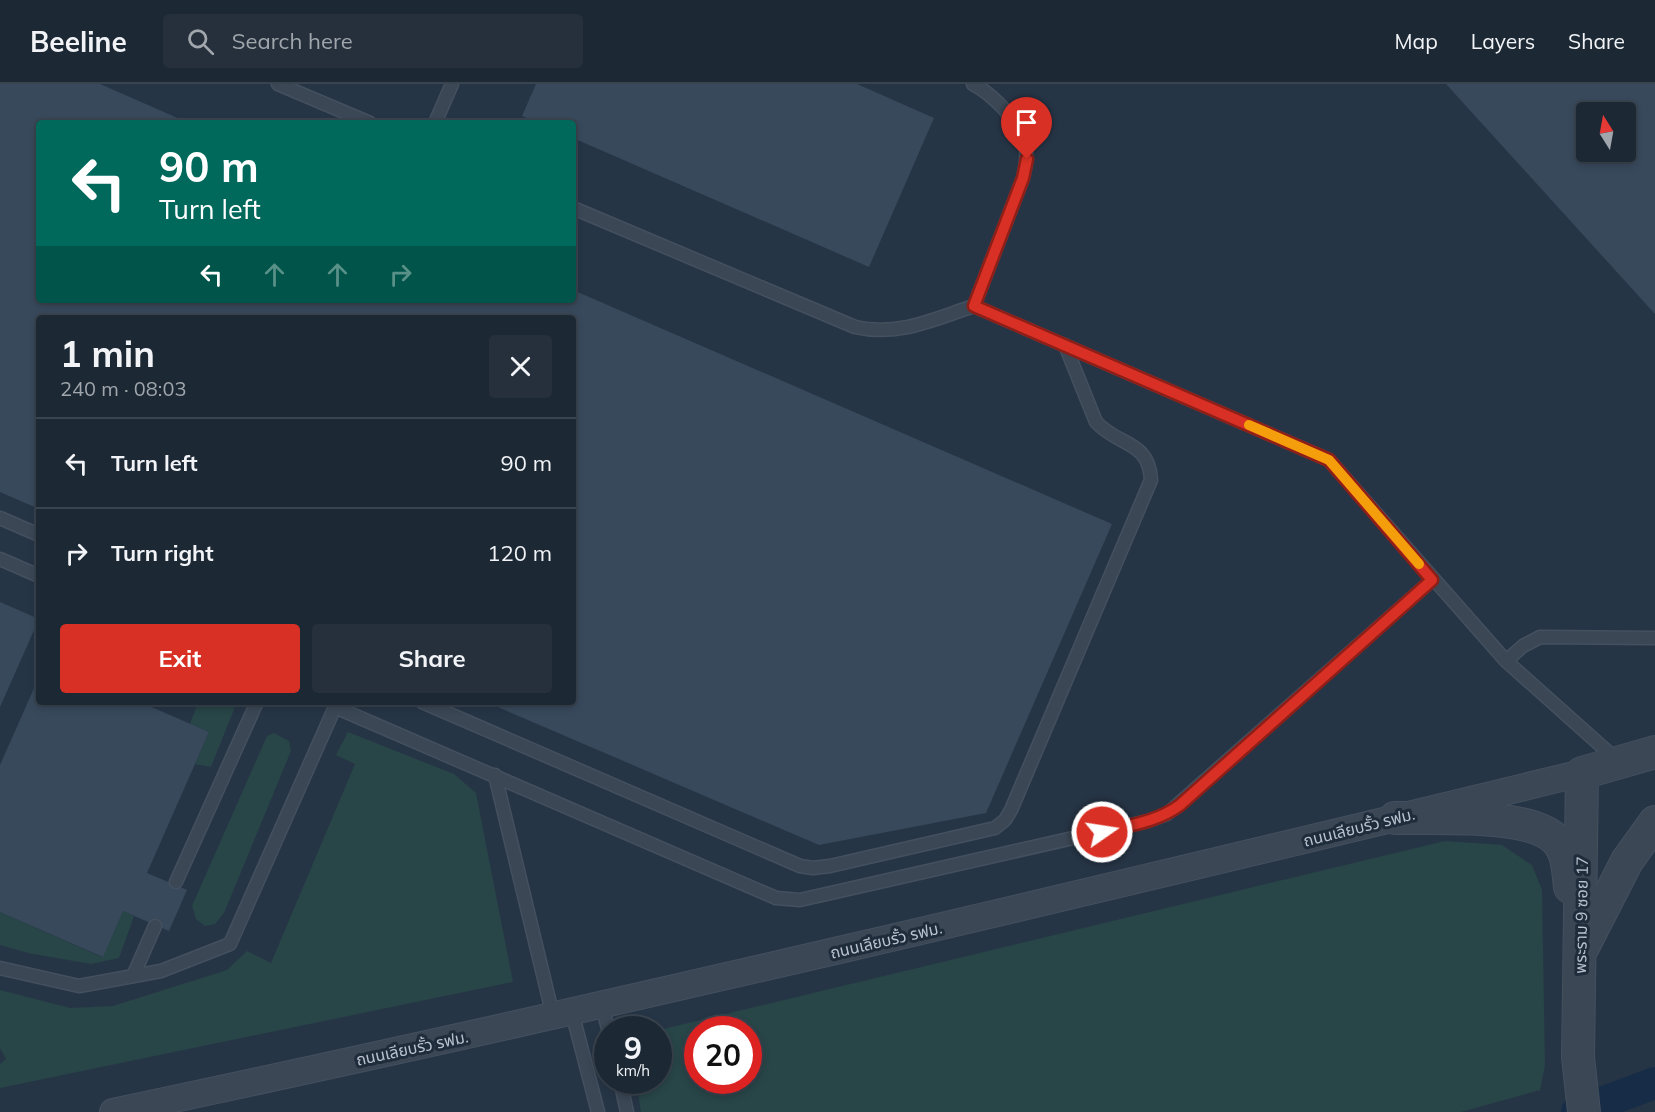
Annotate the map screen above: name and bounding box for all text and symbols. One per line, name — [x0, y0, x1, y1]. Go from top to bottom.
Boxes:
search box — [163, 14, 583, 68]
text: Beeline — [30, 24, 127, 59]
icon: search — [184, 25, 217, 58]
text: Search here — [232, 27, 353, 55]
text: Map — [1395, 28, 1438, 54]
text: Layers — [1471, 28, 1535, 54]
text: Share — [1568, 28, 1625, 54]
pin — [1001, 97, 1052, 159]
north arrow — [1576, 102, 1636, 162]
map controls — [1576, 102, 1636, 162]
icon: arrive — [1010, 106, 1043, 139]
text: 90 m — [159, 140, 259, 193]
icon: left — [60, 144, 138, 222]
text: Turn left — [159, 192, 261, 226]
icon: left — [195, 258, 228, 291]
icon: ahead — [258, 258, 291, 291]
icon: ahead — [321, 258, 354, 291]
icon: right — [384, 258, 417, 291]
text: 1 min — [60, 331, 155, 376]
button: close — [489, 335, 552, 398]
text: 240 m · 08:03 — [60, 376, 186, 401]
icon: left — [60, 447, 93, 480]
text: Turn left — [111, 449, 198, 477]
text: 90 m — [501, 449, 552, 477]
icon: right — [60, 537, 93, 570]
text: Turn right — [111, 539, 214, 567]
text: 120 m — [487, 539, 552, 567]
button: Exit — [60, 624, 300, 693]
button: Share — [312, 624, 552, 693]
position arrow — [1070, 800, 1134, 864]
street label: ถนนเลียบรั้ว รฟม. — [1301, 803, 1417, 851]
street label: พระราม 9 ซอย 17 — [1570, 856, 1592, 974]
street label: ถนนเลียบรั้ว รฟม. — [828, 917, 944, 963]
speed limit sign: 20 — [684, 1016, 762, 1094]
street label: ถนนเลียบรั้ว รฟม. — [354, 1026, 470, 1070]
text: 9 — [624, 1029, 642, 1067]
text: km/h — [616, 1061, 650, 1080]

